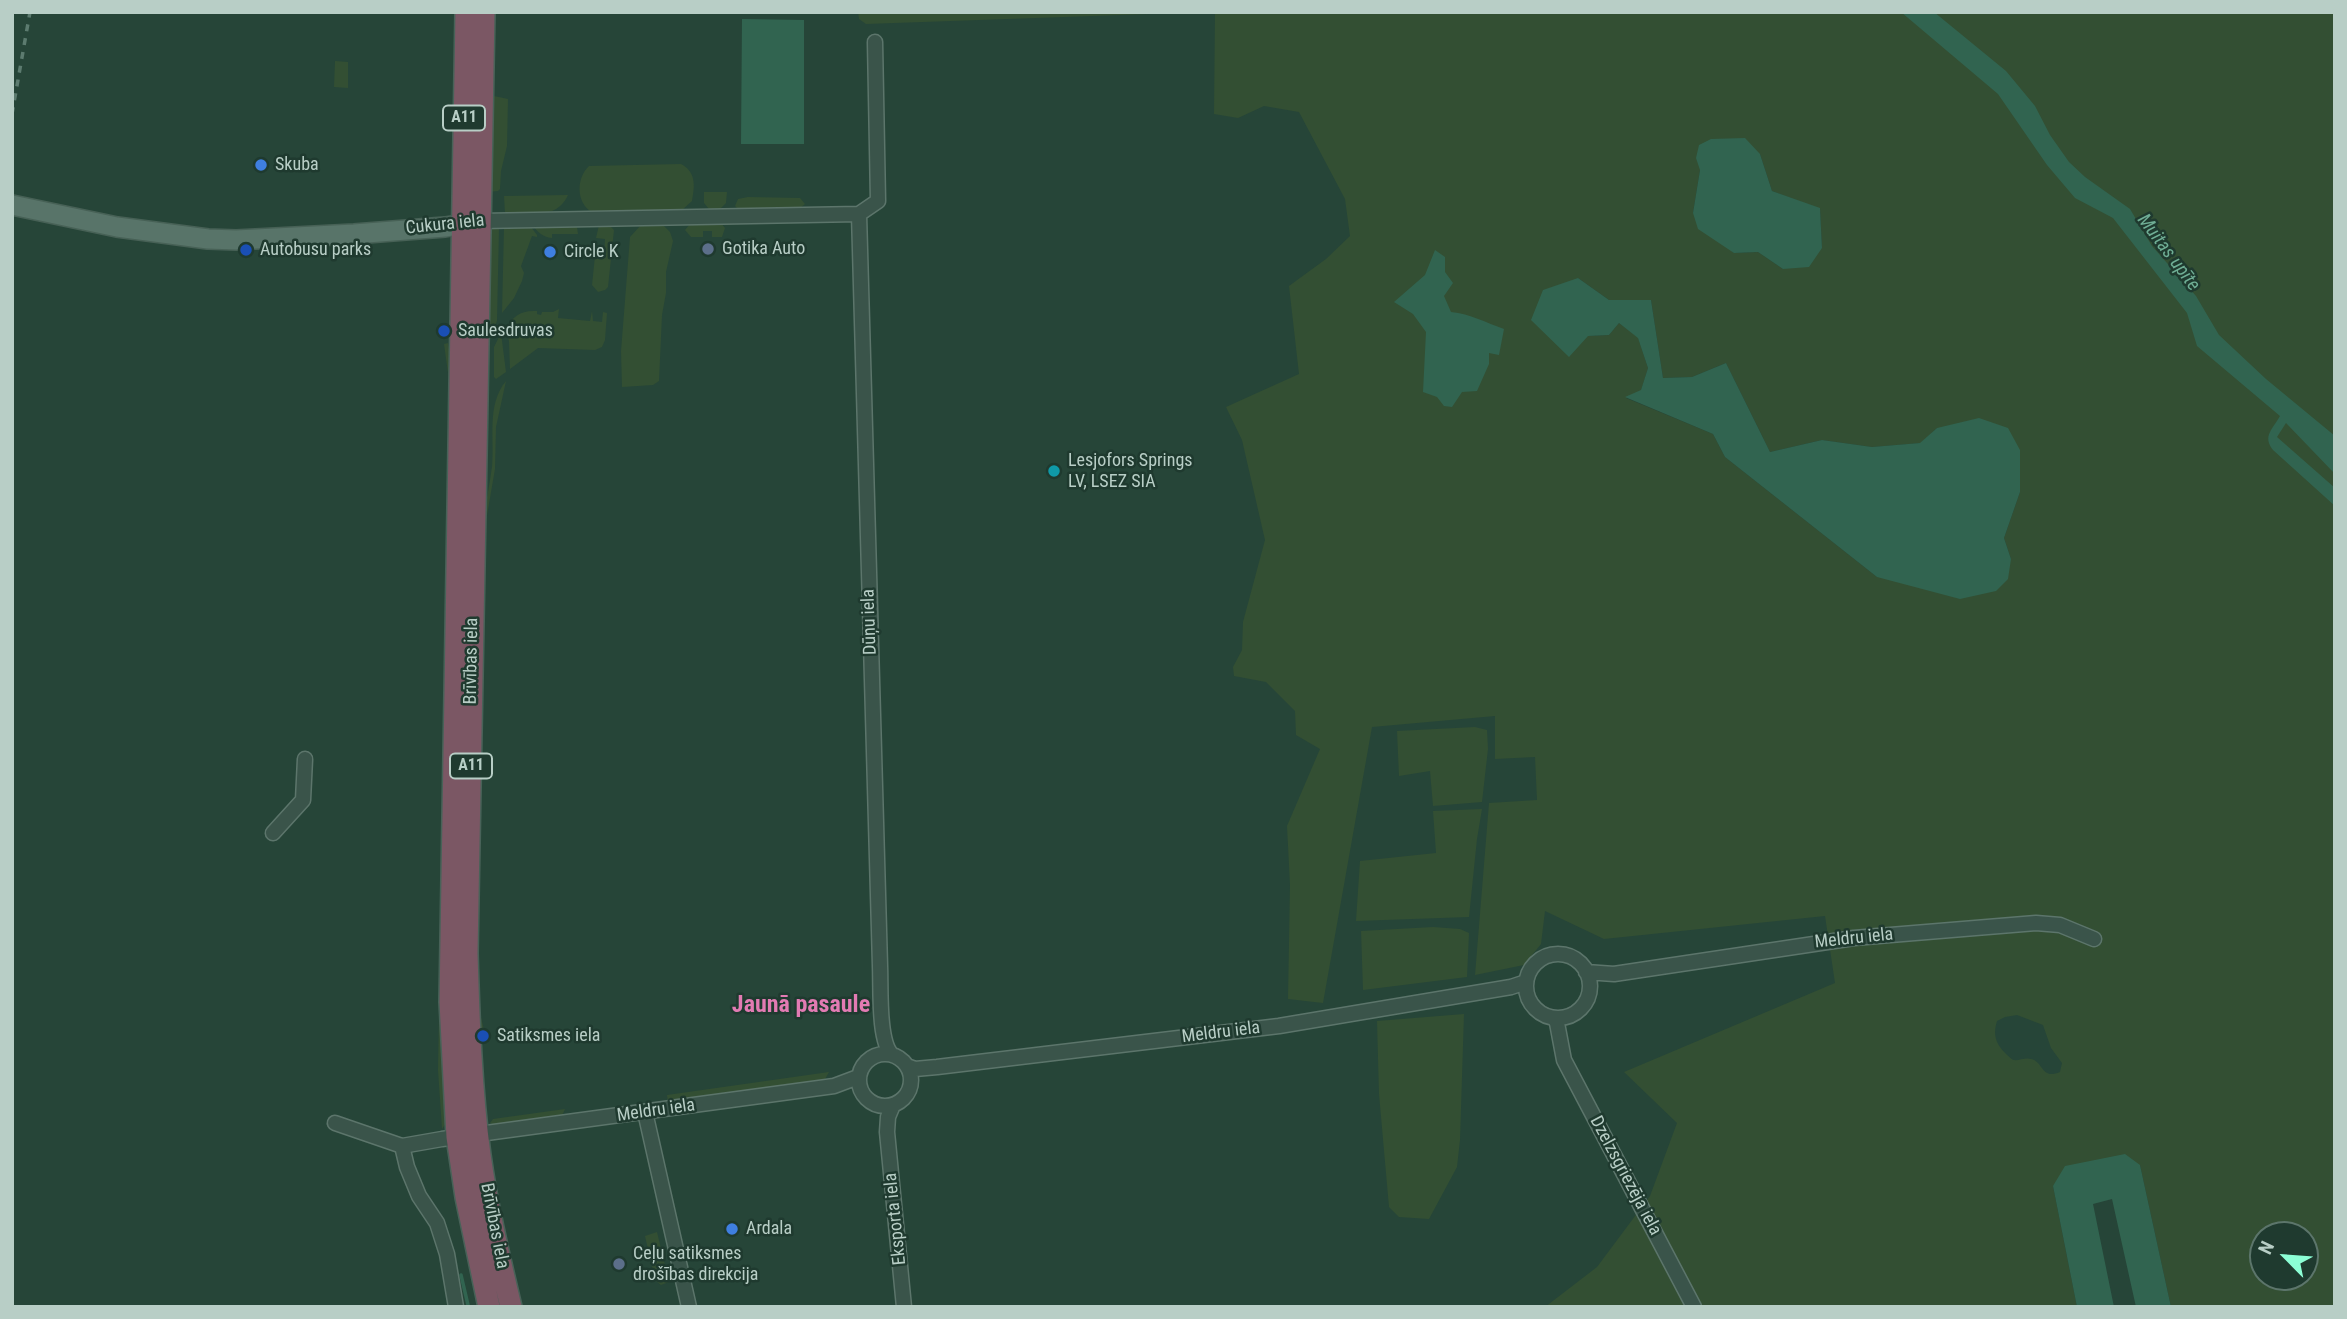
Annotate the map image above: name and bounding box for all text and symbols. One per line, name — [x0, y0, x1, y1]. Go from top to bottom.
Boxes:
road number: A11 — [443, 106, 485, 130]
place label: Skuba — [275, 154, 319, 176]
marker: Skuba — [253, 157, 269, 173]
street label: Cukura iela — [405, 210, 485, 240]
water label: Muitas upīte — [2132, 210, 2204, 296]
place label: Gotika Auto — [722, 238, 805, 260]
place label: Autobusu parks — [260, 239, 371, 261]
place label: Circle K — [564, 241, 618, 263]
marker: Gotika Auto — [700, 241, 716, 257]
marker: Autobusu parks — [238, 242, 254, 258]
marker: Circle K — [542, 244, 558, 260]
place label: Saulesdruvas — [458, 320, 553, 342]
marker: Saulesdruvas — [436, 323, 452, 339]
place label: Lesjofors Springs LV, LSEZ SIA — [1068, 450, 1192, 492]
marker: Lesjofors Springs LV, LSEZ SIA — [1046, 463, 1062, 479]
street label: Dūņu iela — [858, 589, 882, 655]
street label: Brīvības iela — [460, 617, 484, 705]
road number: A11 — [450, 754, 492, 778]
street label: Meldru iela — [1814, 924, 1894, 954]
district label: Jaunā pasaule — [732, 992, 870, 1020]
street label: Meldru iela — [1181, 1017, 1261, 1049]
place label: Satiksmes iela — [497, 1025, 600, 1047]
marker: Satiksmes iela — [475, 1028, 491, 1044]
street label: Meldru iela — [616, 1095, 696, 1127]
street label: Dzelzsgriezēja iela — [1584, 1113, 1666, 1239]
street label: Eksporta iela — [880, 1172, 912, 1266]
street label: Brīvības iela — [475, 1181, 513, 1271]
place label: Ardala — [746, 1218, 792, 1240]
marker: Ardala — [724, 1221, 740, 1237]
north arrow — [2249, 1221, 2319, 1291]
text: N — [2253, 1238, 2279, 1258]
place label: Ceļu satiksmes drošības direkcija — [633, 1243, 758, 1286]
marker: Ceļu satiksmes drošības direkcija — [611, 1256, 627, 1272]

